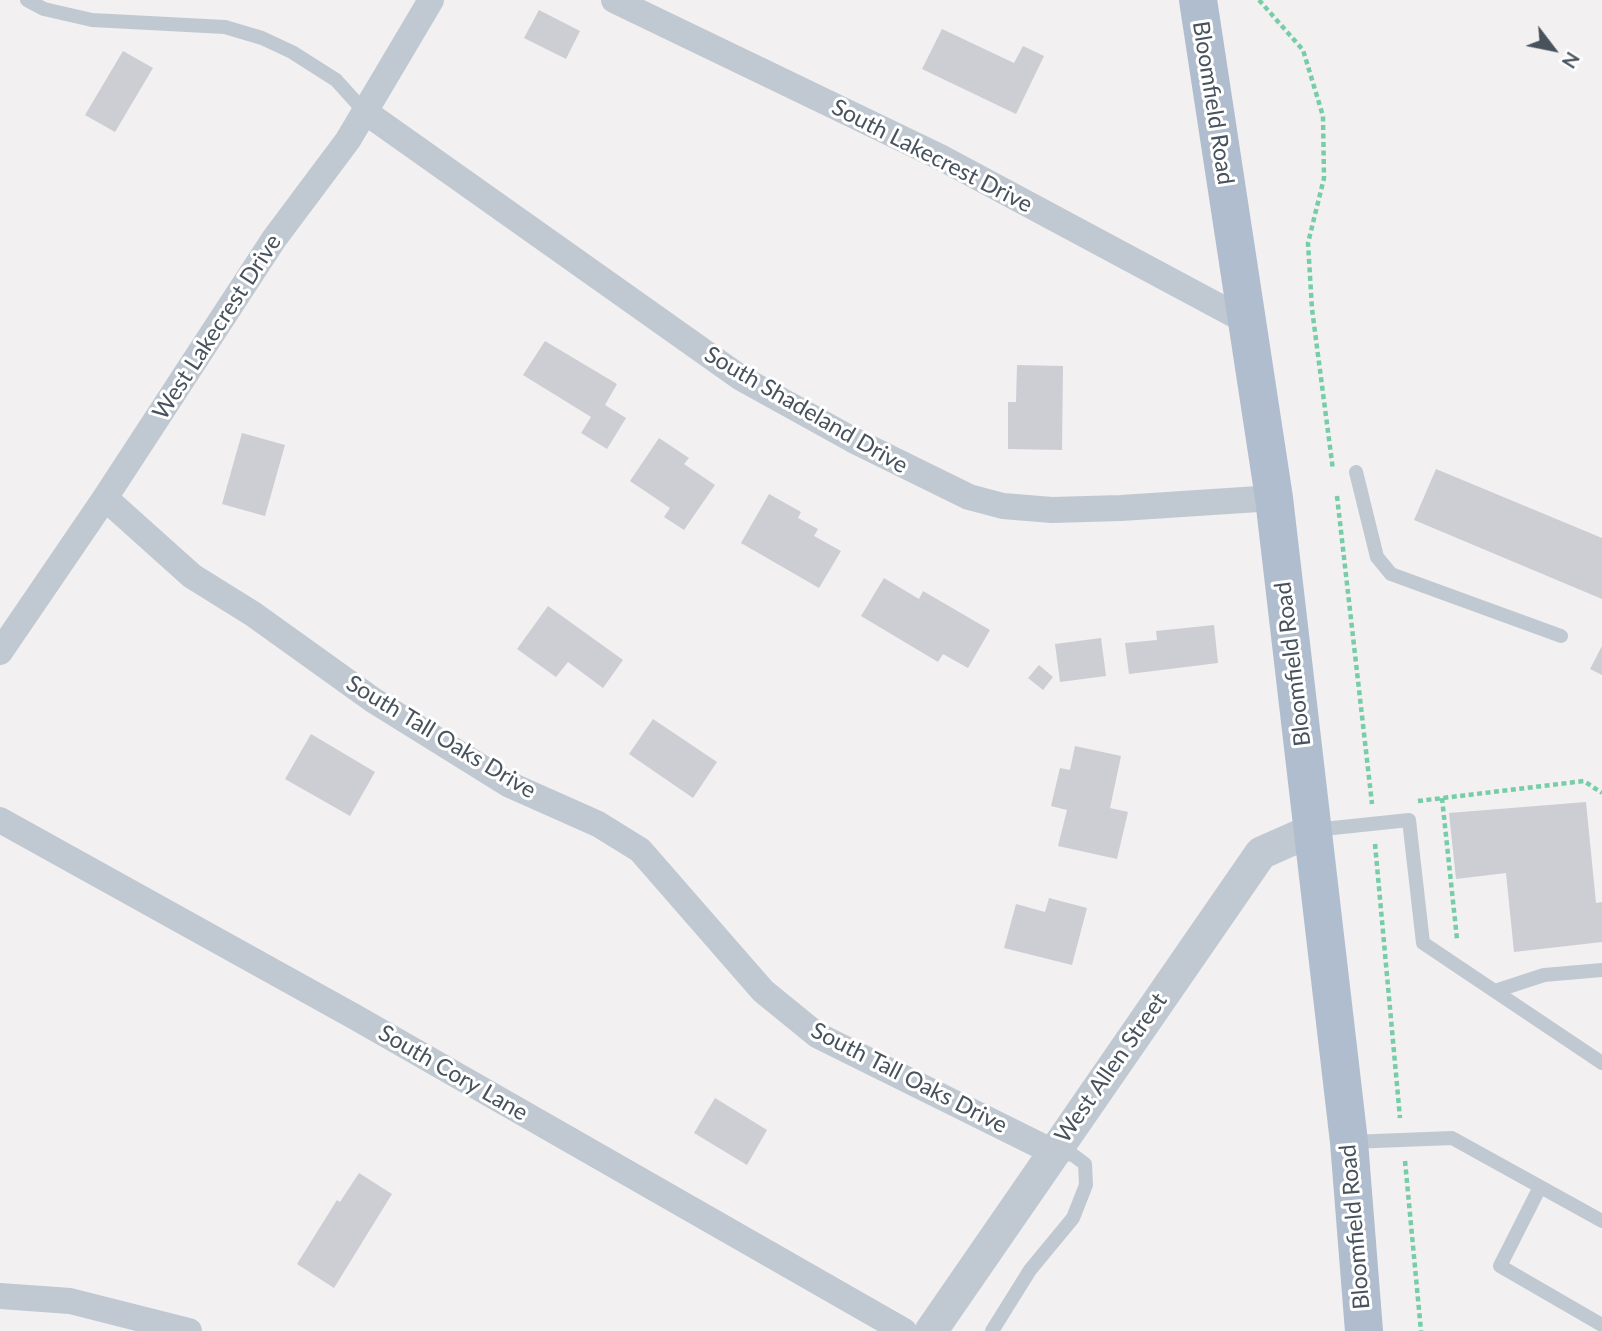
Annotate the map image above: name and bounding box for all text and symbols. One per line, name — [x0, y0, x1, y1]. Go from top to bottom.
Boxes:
north arrow — [1518, 14, 1588, 84]
street label: Bloomfield Road — [1186, 19, 1240, 187]
text: N — [1558, 48, 1585, 73]
street label: South Lakecrest Drive — [827, 93, 1037, 219]
street label: West Lakecrest Drive — [147, 229, 287, 425]
street label: South Shadeland Drive — [699, 341, 913, 479]
street label: Bloomfield Road — [1269, 580, 1317, 748]
street label: South Tall Oaks Drive — [341, 669, 541, 805]
street label: West Allen Street — [1049, 988, 1173, 1148]
street label: South Tall Oaks Drive — [806, 1017, 1012, 1139]
street label: South Cory Lane — [373, 1019, 533, 1127]
street label: Bloomfield Road — [1334, 1143, 1376, 1311]

